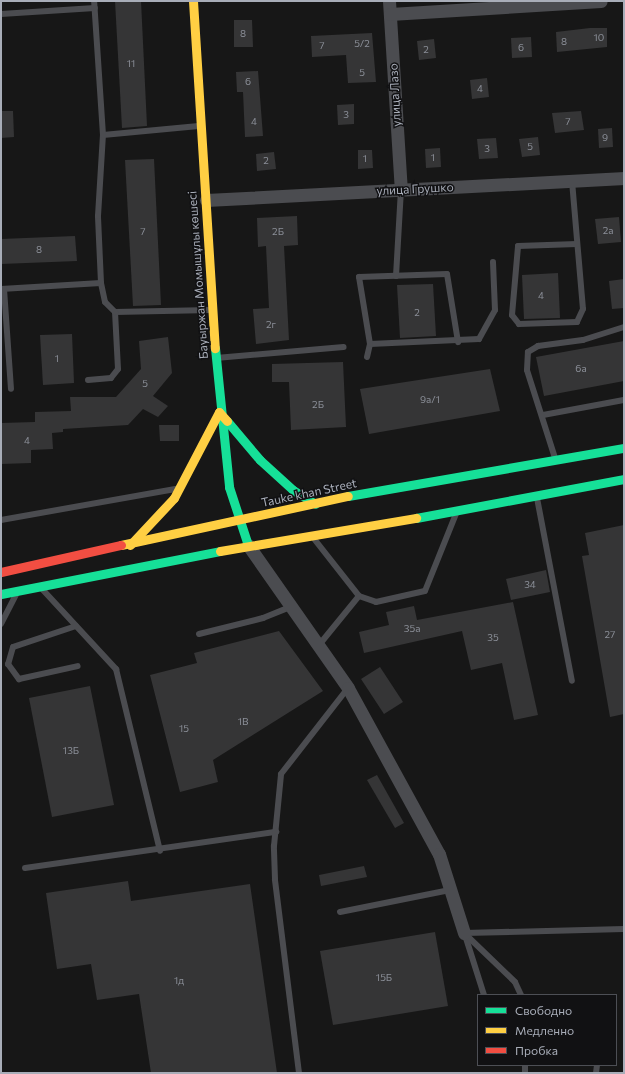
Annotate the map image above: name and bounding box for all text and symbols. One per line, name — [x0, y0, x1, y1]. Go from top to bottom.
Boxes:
house number: 8 — [240, 28, 246, 40]
house number: 10 — [594, 32, 604, 44]
house number: 8 — [561, 36, 567, 48]
house number: 5/2 — [354, 38, 370, 50]
house number: 7 — [319, 40, 325, 52]
house number: 6 — [518, 42, 524, 54]
house number: 2 — [423, 44, 429, 56]
house number: 11 — [127, 58, 135, 70]
street label: улица Лазо — [386, 63, 404, 127]
house number: 5 — [359, 67, 365, 79]
house number: 6 — [245, 76, 251, 88]
house number: 4 — [477, 83, 483, 95]
house number: 3 — [343, 109, 349, 121]
house number: 4 — [251, 116, 257, 128]
house number: 7 — [565, 116, 571, 128]
house number: 9 — [602, 132, 608, 144]
house number: 5 — [527, 141, 533, 153]
house number: 3 — [484, 143, 490, 155]
house number: 1 — [431, 152, 435, 164]
house number: 1 — [363, 153, 367, 165]
house number: 2 — [263, 155, 269, 167]
street label: улица Грушко — [376, 180, 454, 198]
street label: Бауыржан Момышұлы көшесі — [185, 191, 211, 359]
house number: 2а — [603, 225, 613, 237]
house number: 7 — [140, 226, 146, 238]
house number: 2Б — [272, 226, 284, 238]
house number: 8 — [36, 244, 42, 256]
house number: 4 — [538, 290, 544, 302]
house number: 2 — [414, 307, 420, 319]
house number: 2г — [266, 319, 276, 331]
house number: 1 — [55, 353, 59, 365]
house number: 6а — [575, 363, 587, 375]
house number: 5 — [142, 378, 148, 390]
house number: 9а/1 — [420, 394, 440, 406]
house number: 2Б — [312, 399, 324, 411]
house number: 4 — [24, 435, 30, 447]
street label: Tauke khan Street — [260, 476, 358, 510]
house number: 34 — [524, 579, 536, 591]
house number: 35а — [404, 623, 420, 635]
house number: 27 — [605, 629, 615, 641]
house number: 35 — [487, 632, 499, 644]
house number: 1В — [238, 716, 248, 728]
house number: 15 — [179, 723, 189, 735]
house number: 13Б — [63, 745, 79, 757]
house number: 15Б — [376, 972, 392, 984]
house number: 1д — [174, 975, 184, 987]
legend — [477, 994, 617, 1066]
text: Свободно — [515, 1003, 572, 1017]
text: Медленно — [515, 1023, 574, 1037]
text: Пробка — [515, 1043, 558, 1057]

